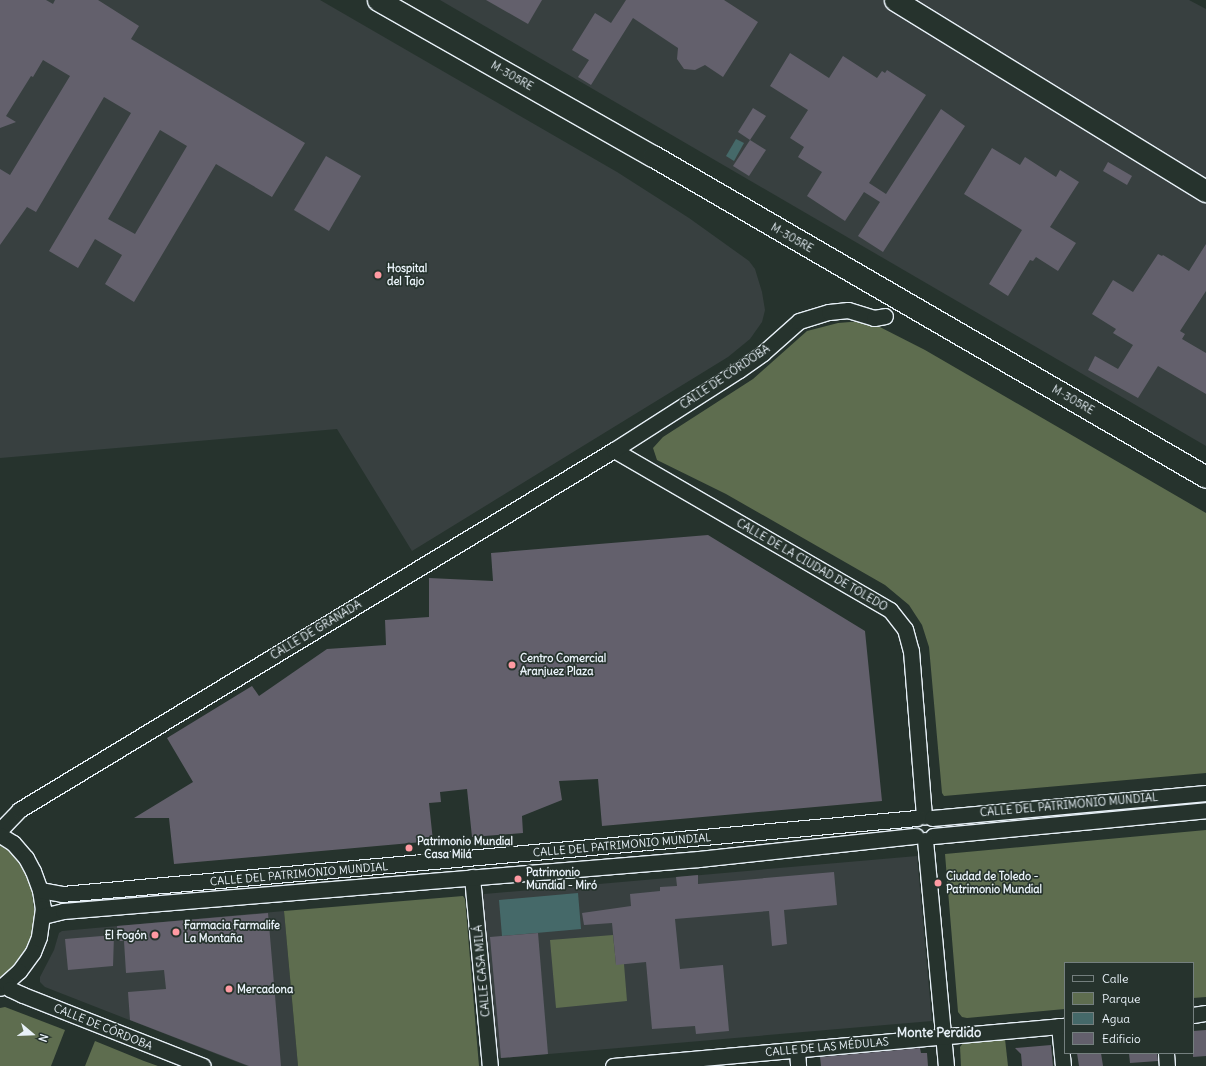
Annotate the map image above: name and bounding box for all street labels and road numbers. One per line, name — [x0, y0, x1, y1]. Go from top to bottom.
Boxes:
street label: M-305RE — [488, 59, 536, 93]
street label: M-305RE — [768, 221, 816, 255]
street label: CALLE DE CÓRDOBA — [678, 342, 772, 412]
street label: M-305RE — [1049, 383, 1097, 417]
street label: CALLE DE LA CIUDAD DE TOLEDO — [734, 516, 890, 614]
street label: CALLE DE GRANADA — [268, 598, 364, 662]
street label: CALLE DEL PATRIMONIO MUNDIAL — [979, 791, 1159, 819]
street label: CALLE DEL PATRIMONIO MUNDIAL — [532, 831, 712, 859]
street label: CALLE DEL PATRIMONIO MUNDIAL — [209, 860, 389, 888]
street label: CALLE CASA MILÁ — [471, 924, 493, 1018]
street label: CALLE DE CÓRDOBA — [52, 1001, 154, 1053]
street label: CALLE DE LAS MÉDULAS — [765, 1035, 889, 1059]

